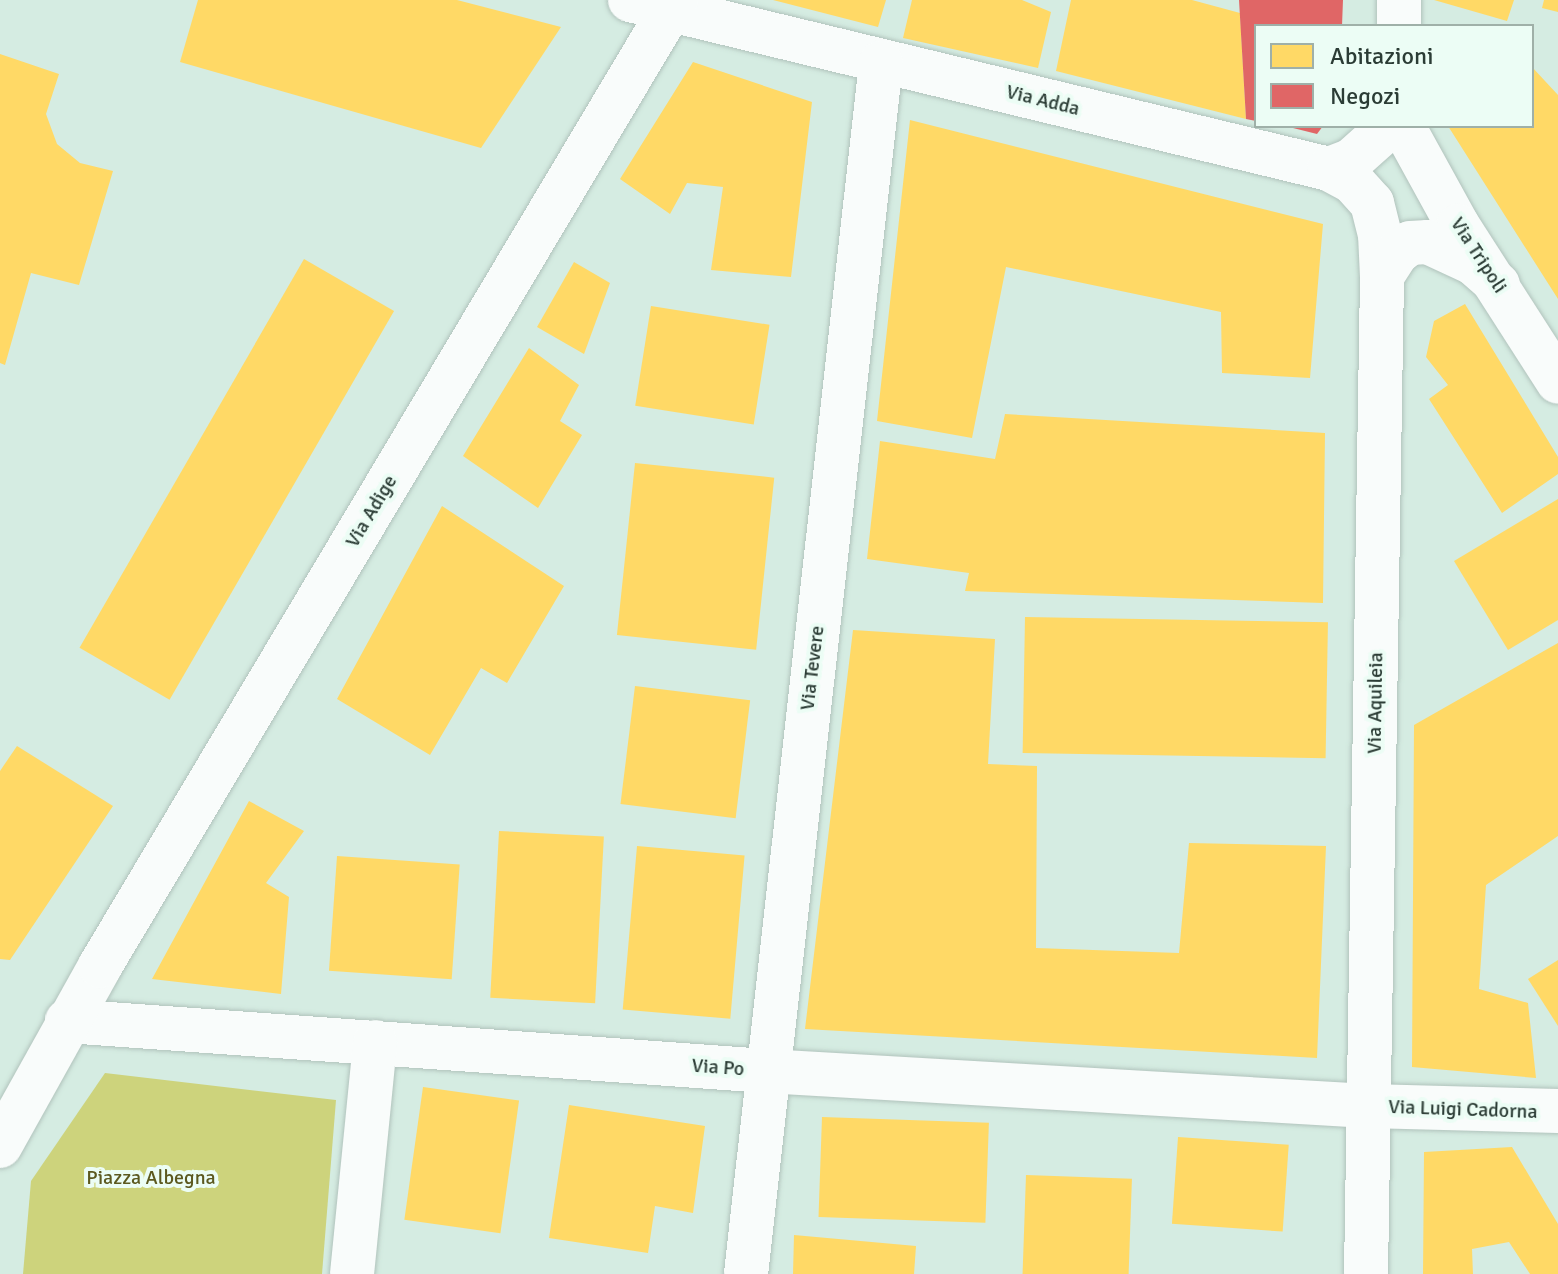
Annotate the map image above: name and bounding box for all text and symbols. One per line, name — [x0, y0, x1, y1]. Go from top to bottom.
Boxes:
legend — [1254, 24, 1534, 128]
text: Abitazioni — [1330, 41, 1434, 71]
street label: Via Adda — [1004, 79, 1082, 121]
text: Negozi — [1330, 81, 1400, 111]
street label: Via Tripoli — [1446, 213, 1512, 297]
street label: Via Adige — [340, 471, 402, 551]
street label: Via Tevere — [795, 624, 829, 712]
street label: Via Aquileia — [1362, 652, 1388, 754]
street label: Via Po — [691, 1053, 745, 1081]
street label: Via Luigi Cadorna — [1388, 1094, 1538, 1124]
park label: Piazza Albegna — [86, 1165, 216, 1189]

